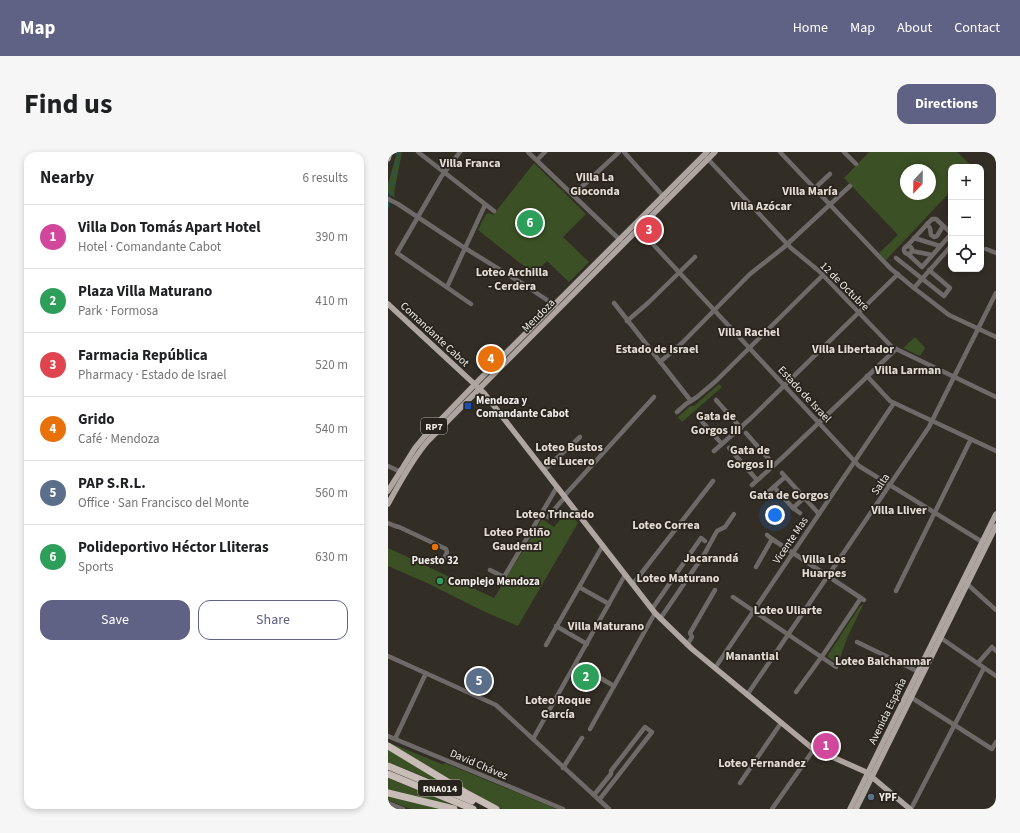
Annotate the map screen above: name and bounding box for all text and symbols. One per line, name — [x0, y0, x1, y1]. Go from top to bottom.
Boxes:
text: Map — [20, 15, 55, 42]
text: Home — [793, 18, 828, 38]
text: Map — [850, 18, 875, 38]
text: About — [897, 18, 932, 38]
text: Contact — [954, 18, 1000, 38]
text: Find us — [24, 84, 112, 124]
button: Directions — [897, 84, 996, 124]
district label: Villa Franca — [438, 155, 501, 172]
north arrow — [900, 164, 936, 200]
map controls — [948, 164, 984, 272]
button: + — [948, 164, 984, 200]
text: Nearby — [40, 166, 94, 190]
text: 6 results — [303, 169, 348, 187]
district label: Villa La Gioconda — [570, 169, 620, 200]
district label: Villa María — [781, 183, 838, 200]
district label: Villa Azócar — [729, 198, 792, 215]
button: − — [948, 200, 984, 236]
pin: 6 — [517, 208, 543, 238]
pin: 3 — [636, 215, 662, 245]
text: Villa Don Tomás Apart Hotel — [78, 217, 261, 238]
text: 1 — [50, 228, 56, 246]
text: 390 m — [315, 228, 348, 246]
button: locate — [948, 236, 984, 272]
text: Hotel · Comandante Cabot — [78, 238, 221, 256]
street label: 12 de Octubre — [817, 258, 873, 315]
district label: Loteo Archilla - Cerdera — [476, 264, 548, 295]
text: Plaza Villa Maturano — [78, 281, 212, 302]
text: 2 — [50, 292, 56, 310]
text: 410 m — [315, 292, 348, 310]
street label: Mendoza — [518, 295, 558, 335]
street label: Comandante Cabot — [397, 298, 473, 370]
text: Park · Formosa — [78, 302, 158, 320]
district label: Villa Rachel — [717, 324, 780, 341]
district label: Estado de Israel — [615, 341, 699, 358]
district label: Villa Libertador — [811, 341, 894, 358]
pin: 4 — [478, 344, 504, 374]
text: Farmacia República — [78, 345, 208, 366]
text: 3 — [50, 356, 56, 374]
text: 520 m — [315, 356, 348, 374]
district label: Villa Larman — [874, 362, 941, 379]
street label: Estado de Israel — [775, 363, 835, 426]
text: Pharmacy · Estado de Israel — [78, 366, 227, 384]
place label: Mendoza y Comandante Cabot — [476, 393, 570, 421]
marker: Mendoza y Comandante Cabot — [463, 401, 473, 411]
district label: Gata de Gorgos III — [691, 408, 741, 439]
text: Grido — [78, 409, 115, 430]
road number: RP7 — [421, 418, 447, 434]
text: 4 — [50, 420, 56, 438]
text: 540 m — [315, 420, 348, 438]
text: Café · Mendoza — [78, 430, 160, 448]
district label: Loteo Bustos de Lucero — [535, 439, 603, 470]
district label: Gata de Gorgos II — [727, 442, 773, 473]
street label: Salta — [868, 470, 893, 498]
text: PAP S.R.L. — [78, 473, 146, 494]
text: 5 — [50, 484, 56, 502]
text: 560 m — [315, 484, 348, 502]
district label: Gata de Gorgos — [749, 487, 829, 504]
text: Office · San Francisco del Monte — [78, 494, 249, 512]
district label: Villa Lliver — [870, 502, 927, 519]
your location — [765, 505, 785, 525]
district label: Loteo Trincado — [516, 506, 595, 523]
street label: Vicente Mas — [769, 513, 812, 567]
district label: Loteo Correa — [632, 517, 700, 534]
district label: Loteo Patiño Gaudenzi — [484, 524, 550, 555]
text: Polideportivo Héctor Lliteras — [78, 537, 269, 558]
marker: Puesto 32 — [430, 542, 440, 552]
text: 6 — [50, 548, 56, 566]
text: 630 m — [315, 548, 348, 566]
district label: Jacarandá — [683, 550, 739, 567]
district label: Villa Los Huarpes — [801, 551, 846, 582]
place label: Puesto 32 — [411, 553, 459, 568]
text: Sports — [78, 558, 113, 576]
district label: Loteo Maturano — [637, 570, 720, 587]
place label: Complejo Mendoza — [448, 574, 540, 589]
marker: Complejo Mendoza — [435, 576, 445, 586]
button: Save — [40, 600, 190, 640]
button: Share — [198, 600, 348, 640]
district label: Loteo Uliarte — [754, 602, 822, 619]
district label: Villa Maturano — [567, 618, 645, 635]
district label: Manantial — [725, 648, 779, 665]
district label: Loteo Balchanmar — [835, 653, 931, 670]
pin: 2 — [573, 662, 599, 692]
pin: 5 — [466, 666, 492, 696]
street label: Avenida España — [865, 675, 910, 747]
district label: Loteo Roque García — [525, 692, 591, 723]
pin: 1 — [813, 731, 839, 761]
street label: David Chávez — [448, 746, 510, 784]
district label: Loteo Fernandez — [718, 755, 806, 772]
road number: RNA014 — [418, 780, 462, 796]
place label: YPF — [878, 790, 897, 805]
marker: YPF — [866, 792, 876, 802]

